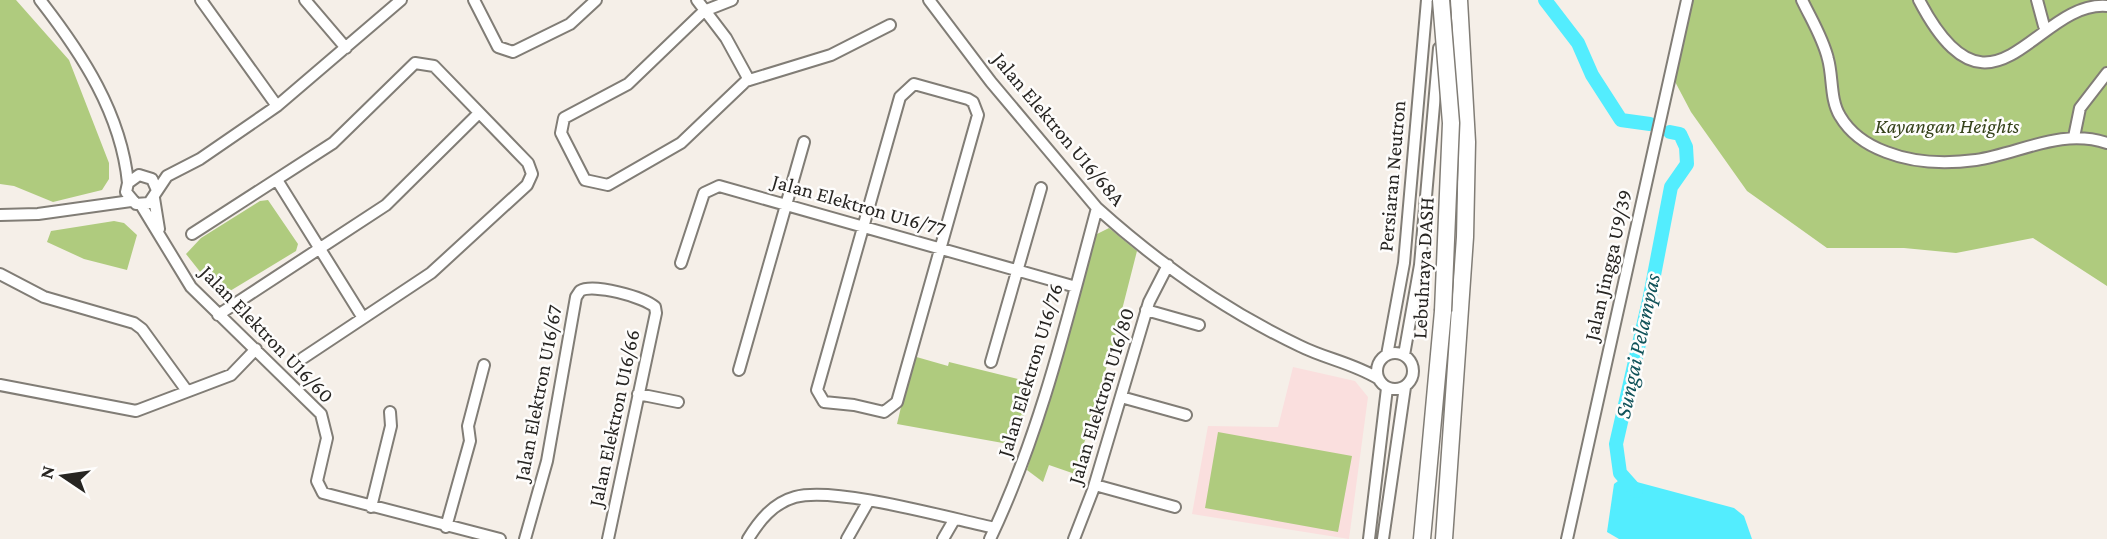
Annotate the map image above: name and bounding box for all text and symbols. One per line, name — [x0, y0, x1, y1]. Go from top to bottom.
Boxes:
street label: Jalan Elektron U16/68A — [986, 46, 1130, 211]
street label: Persiaran Neutron — [1373, 99, 1411, 253]
park label: Kayangan Heights — [1875, 114, 2020, 138]
street label: Jalan Elektron U16/77 — [768, 168, 949, 241]
street label: Jalan Jingga U9/39 — [1578, 187, 1637, 345]
street label: Lebuhraya DASH — [1407, 196, 1439, 340]
street label: Jalan Elektron U16/60 — [194, 259, 339, 408]
water label: Sungai Pelampas — [1609, 270, 1665, 421]
street label: Jalan Elektron U16/76 — [992, 280, 1068, 462]
street label: Jalan Elektron U16/67 — [509, 303, 567, 485]
street label: Jalan Elektron U16/80 — [1062, 305, 1139, 489]
street label: Jalan Elektron U16/66 — [583, 327, 645, 511]
north arrow — [28, 441, 98, 511]
text: N — [35, 464, 59, 481]

